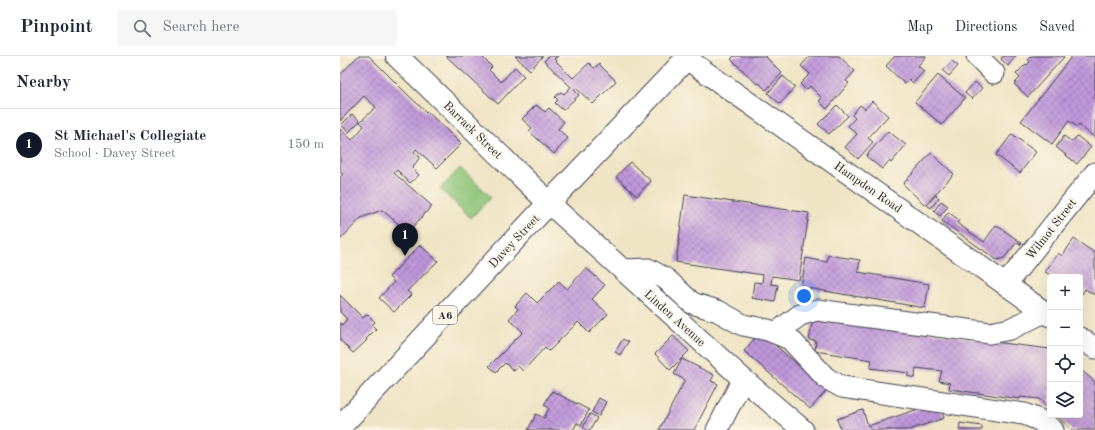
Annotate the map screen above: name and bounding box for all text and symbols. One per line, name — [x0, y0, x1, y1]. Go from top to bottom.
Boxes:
search box — [117, 10, 397, 46]
icon: search — [131, 17, 153, 39]
text: Pinpoint — [20, 18, 93, 37]
text: Search here — [163, 20, 239, 35]
text: Map — [907, 20, 933, 34]
text: Directions — [955, 20, 1017, 34]
text: Saved — [1039, 20, 1075, 34]
text: Nearby — [16, 74, 71, 91]
street label: Barrack Street — [441, 100, 504, 162]
text: St Michael's Collegiate — [54, 129, 206, 144]
text: 1 — [25, 138, 33, 151]
text: 150 m — [287, 138, 324, 151]
text: School · Davey Street — [54, 147, 176, 160]
street label: Hampden Road — [831, 160, 903, 216]
street label: Wilmot Street — [1024, 197, 1079, 262]
street label: Davey Street — [487, 213, 542, 271]
pin: 1 — [392, 223, 418, 256]
map controls — [1047, 274, 1083, 418]
button: + — [1047, 274, 1083, 310]
your location — [794, 286, 814, 306]
street label: Linden Avenue — [642, 288, 707, 349]
road number: A6 — [433, 306, 457, 324]
button: − — [1047, 310, 1083, 346]
button: locate — [1047, 346, 1083, 382]
button: layers — [1047, 382, 1083, 418]

